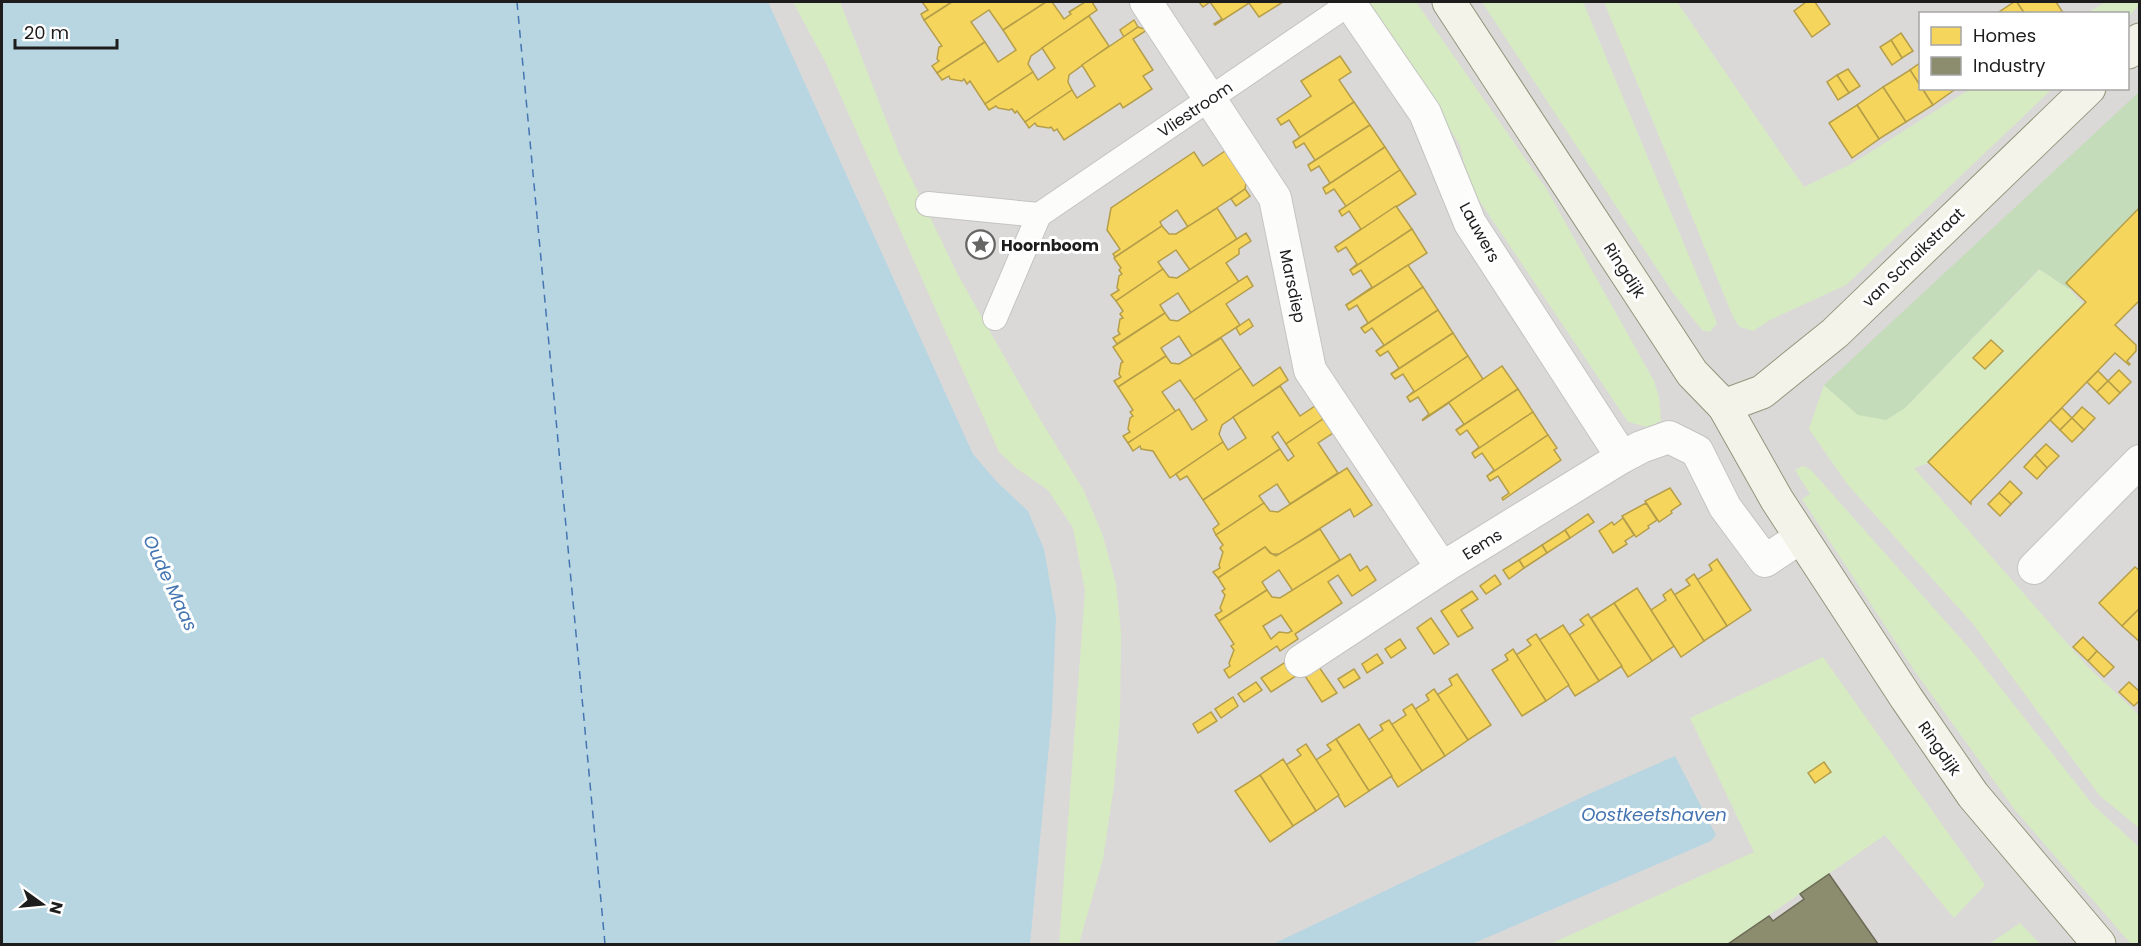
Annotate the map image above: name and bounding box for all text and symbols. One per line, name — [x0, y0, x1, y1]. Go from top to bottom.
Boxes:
scale bar — [15, 12, 117, 50]
legend — [1919, 12, 2129, 90]
text: 20 m — [24, 20, 69, 45]
text: Homes — [1973, 23, 2036, 48]
text: Industry — [1973, 53, 2045, 78]
street label: Vliestroom — [1153, 76, 1237, 143]
street label: Lauwers — [1454, 198, 1505, 266]
street label: van Schaikstraat — [1857, 202, 1970, 312]
place icon: Hoornboom — [964, 229, 996, 261]
place label: Hoornboom — [1001, 234, 1099, 257]
street label: Ringdijk — [1598, 238, 1651, 303]
street label: Marsdiep — [1274, 247, 1312, 325]
street label: Eems — [1458, 523, 1507, 566]
water label: Oude Maas — [137, 531, 204, 635]
street label: Ringdijk — [1912, 716, 1967, 781]
water label: Oostkeetshaven — [1581, 802, 1727, 827]
north arrow — [12, 874, 72, 934]
text: N — [43, 899, 69, 917]

